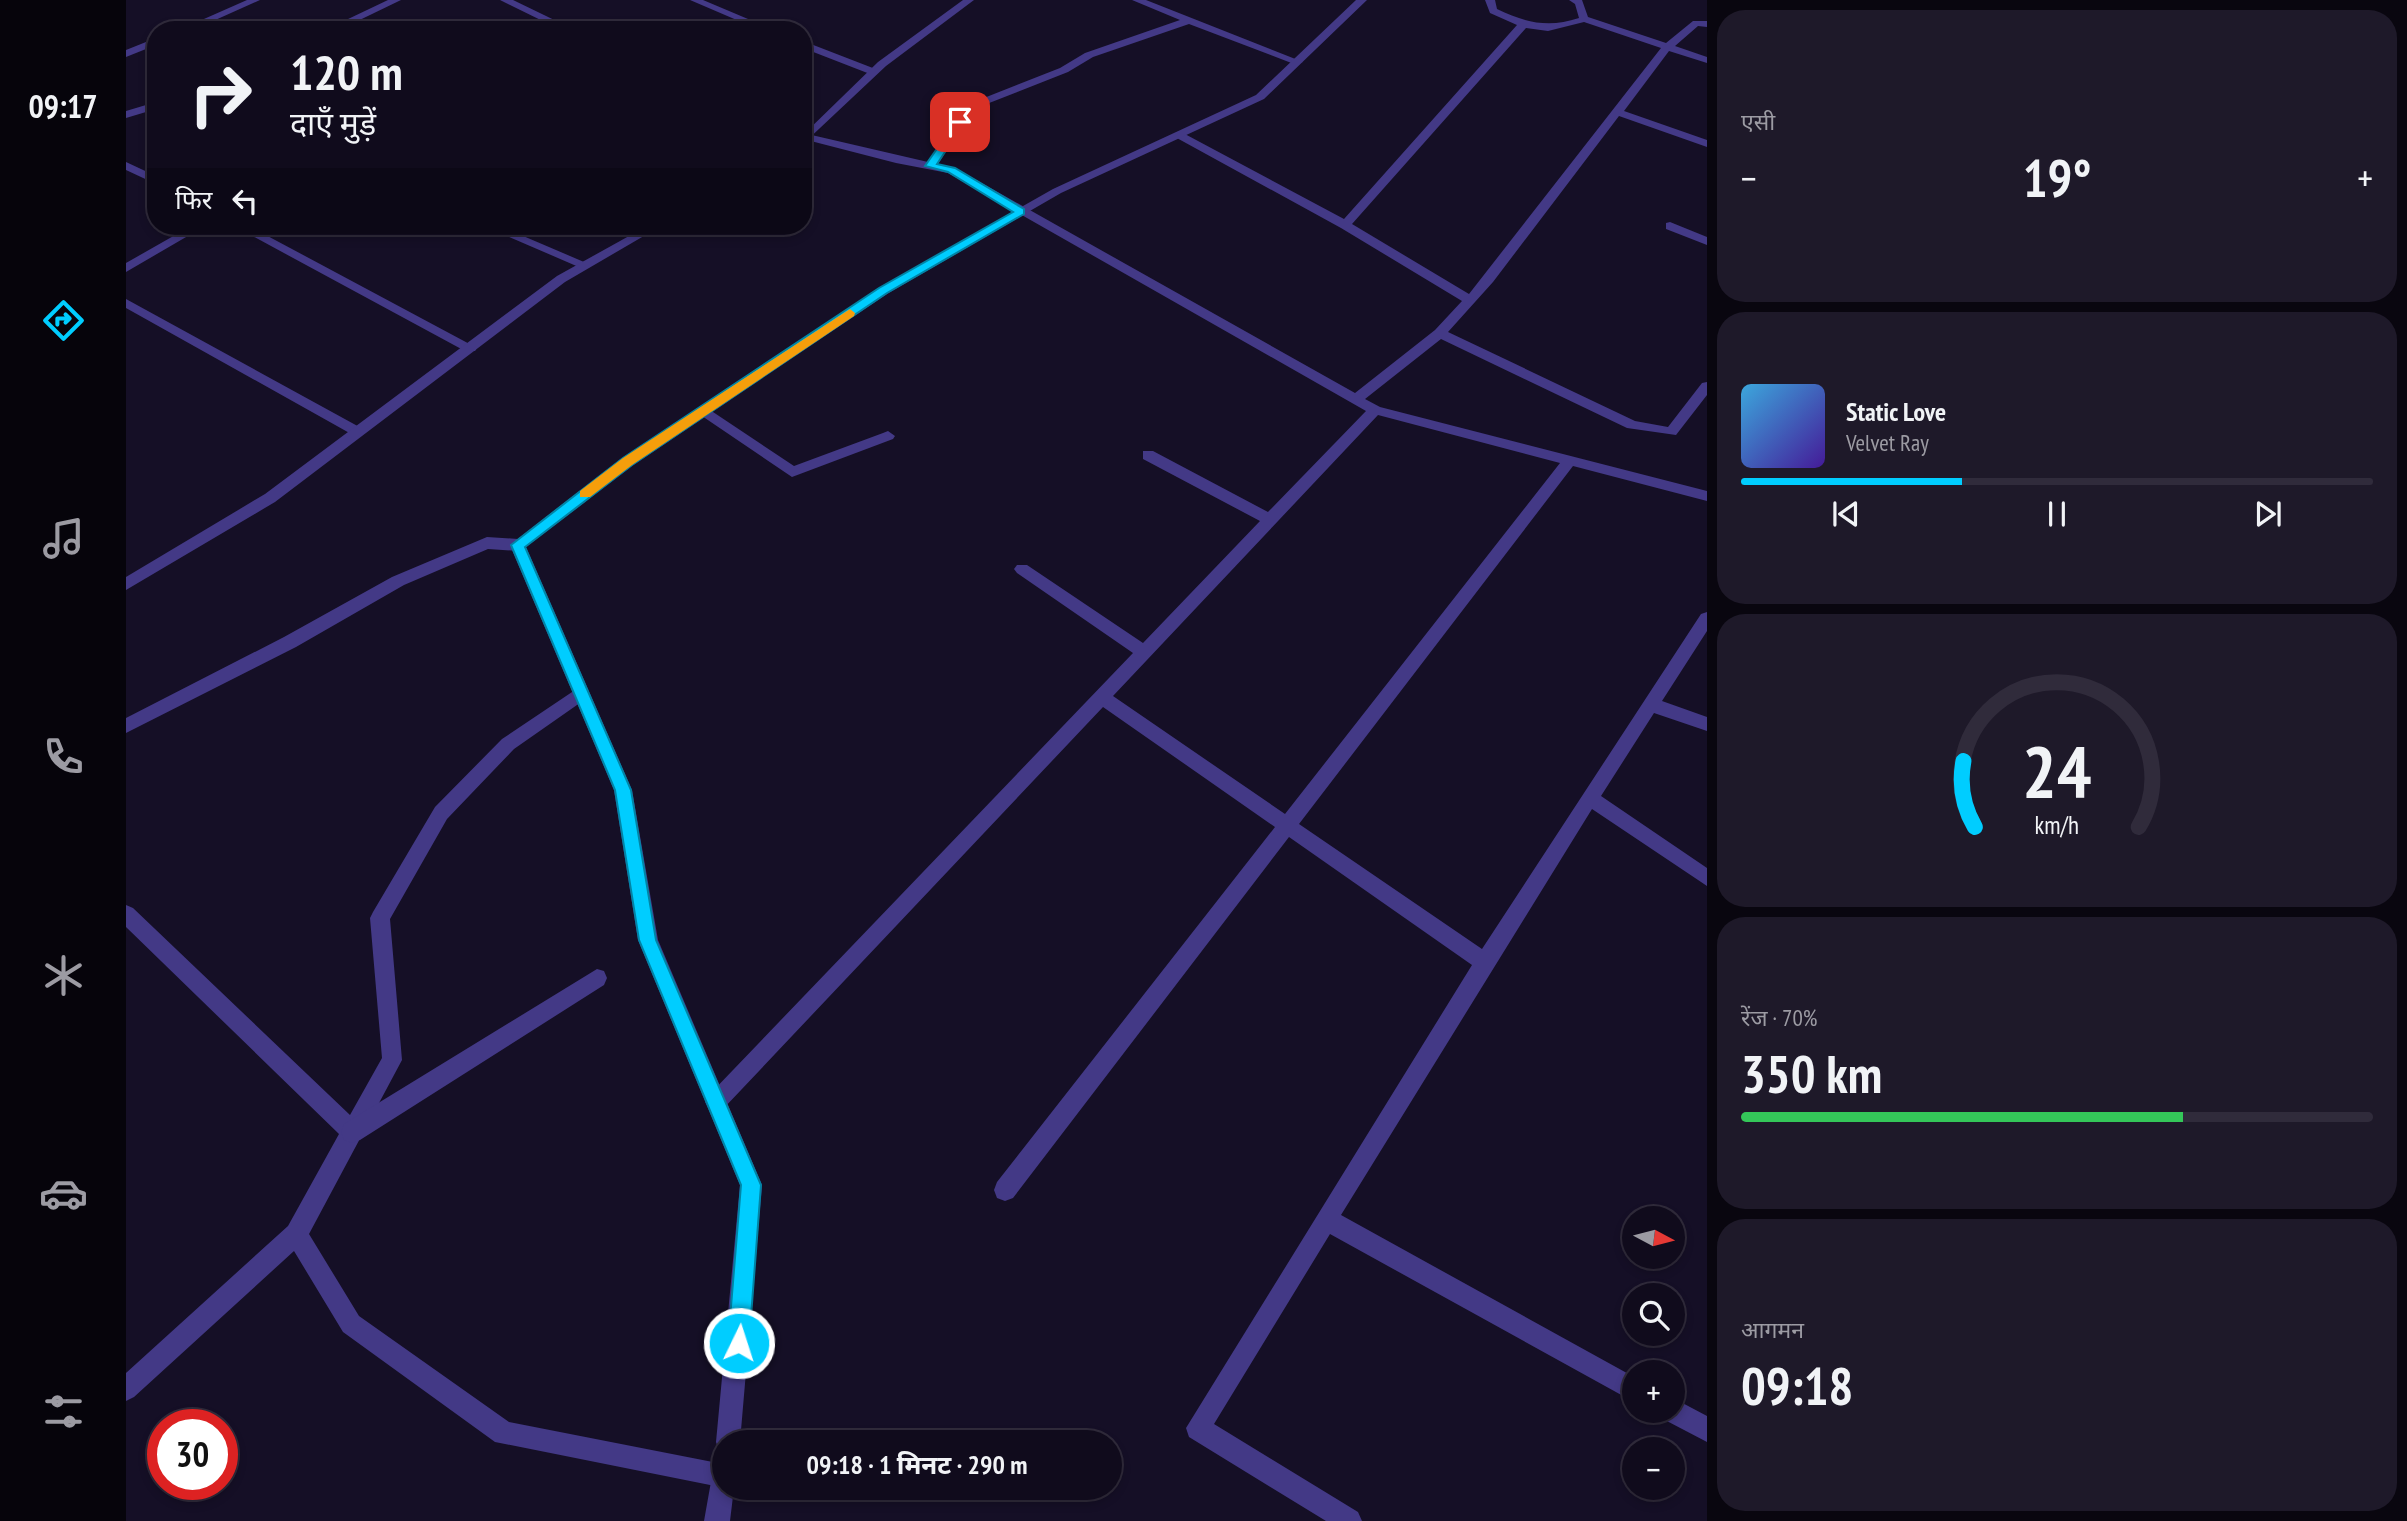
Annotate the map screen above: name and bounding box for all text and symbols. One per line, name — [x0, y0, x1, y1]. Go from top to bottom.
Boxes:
text: 120 m — [290, 40, 403, 104]
icon: right — [175, 49, 266, 140]
text: 09:17 — [28, 85, 98, 127]
pin — [930, 92, 990, 152]
text: दाएँ मुड़ें — [290, 102, 376, 144]
icon: arrive — [941, 103, 979, 141]
text: एसी — [1741, 107, 1775, 136]
text: 19° — [2023, 144, 2091, 211]
text: − — [1741, 153, 1757, 202]
text: + — [2357, 153, 2373, 202]
icon: left — [226, 182, 264, 220]
text: फिर — [175, 183, 212, 216]
icon: directions — [39, 296, 88, 345]
text: Static Love — [1846, 395, 1946, 428]
text: Velvet Ray — [1846, 428, 1929, 457]
icon: previous — [1827, 495, 1865, 533]
icon: pause — [2038, 495, 2076, 533]
icon: next — [2249, 495, 2287, 533]
icon: music — [39, 514, 88, 563]
text: 24 — [2022, 723, 2092, 817]
icon: phone — [39, 732, 88, 781]
text: km/h — [2035, 808, 2079, 840]
icon: climate — [39, 951, 88, 1000]
text: रेंज · 70% — [1741, 1003, 1817, 1032]
text: 350 km — [1741, 1040, 1882, 1107]
icon: car — [39, 1169, 88, 1218]
north arrow — [1622, 1206, 1685, 1269]
map controls — [1622, 1206, 1685, 1500]
button: search — [1622, 1283, 1685, 1346]
position arrow — [702, 1306, 776, 1380]
text: आगमन — [1741, 1315, 1804, 1344]
text: 09:18 — [1741, 1352, 1853, 1419]
button: + — [1622, 1360, 1685, 1423]
icon: filters — [39, 1387, 88, 1436]
speed limit sign: 30 — [147, 1409, 238, 1500]
button: − — [1622, 1437, 1685, 1500]
text: 09:18 · 1 मिनट · 290 m — [807, 1448, 1027, 1481]

